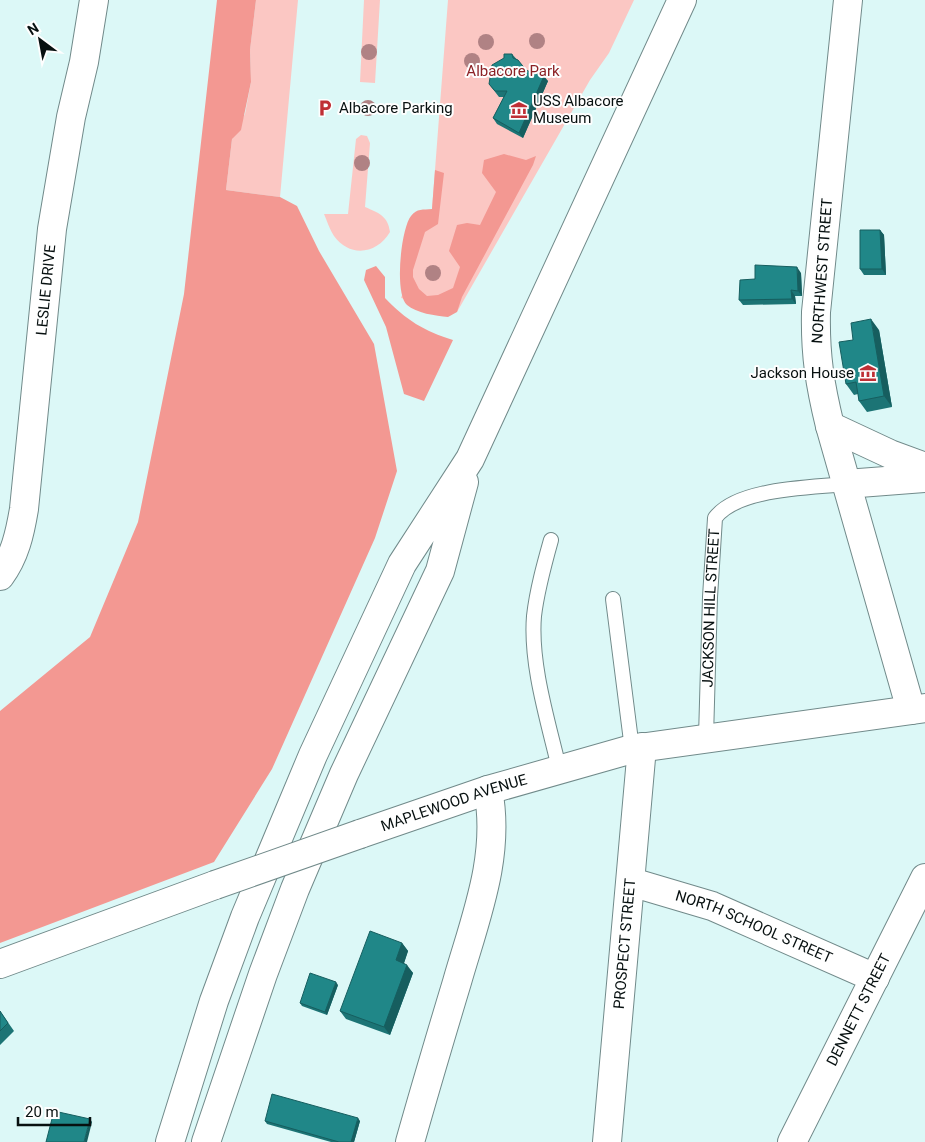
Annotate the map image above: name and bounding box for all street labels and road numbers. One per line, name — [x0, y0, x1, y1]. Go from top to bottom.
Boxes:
street label: NORTHWEST STREET — [808, 198, 836, 344]
street label: LESLIE DRIVE — [32, 243, 59, 336]
street label: JACKSON HILL STREET — [698, 528, 723, 688]
street label: MAPLEWOOD AVENUE — [378, 770, 529, 835]
street label: PROSPECT STREET — [610, 878, 639, 1010]
street label: NORTH SCHOOL STREET — [673, 887, 835, 967]
street label: DENNETT STREET — [823, 951, 894, 1069]

